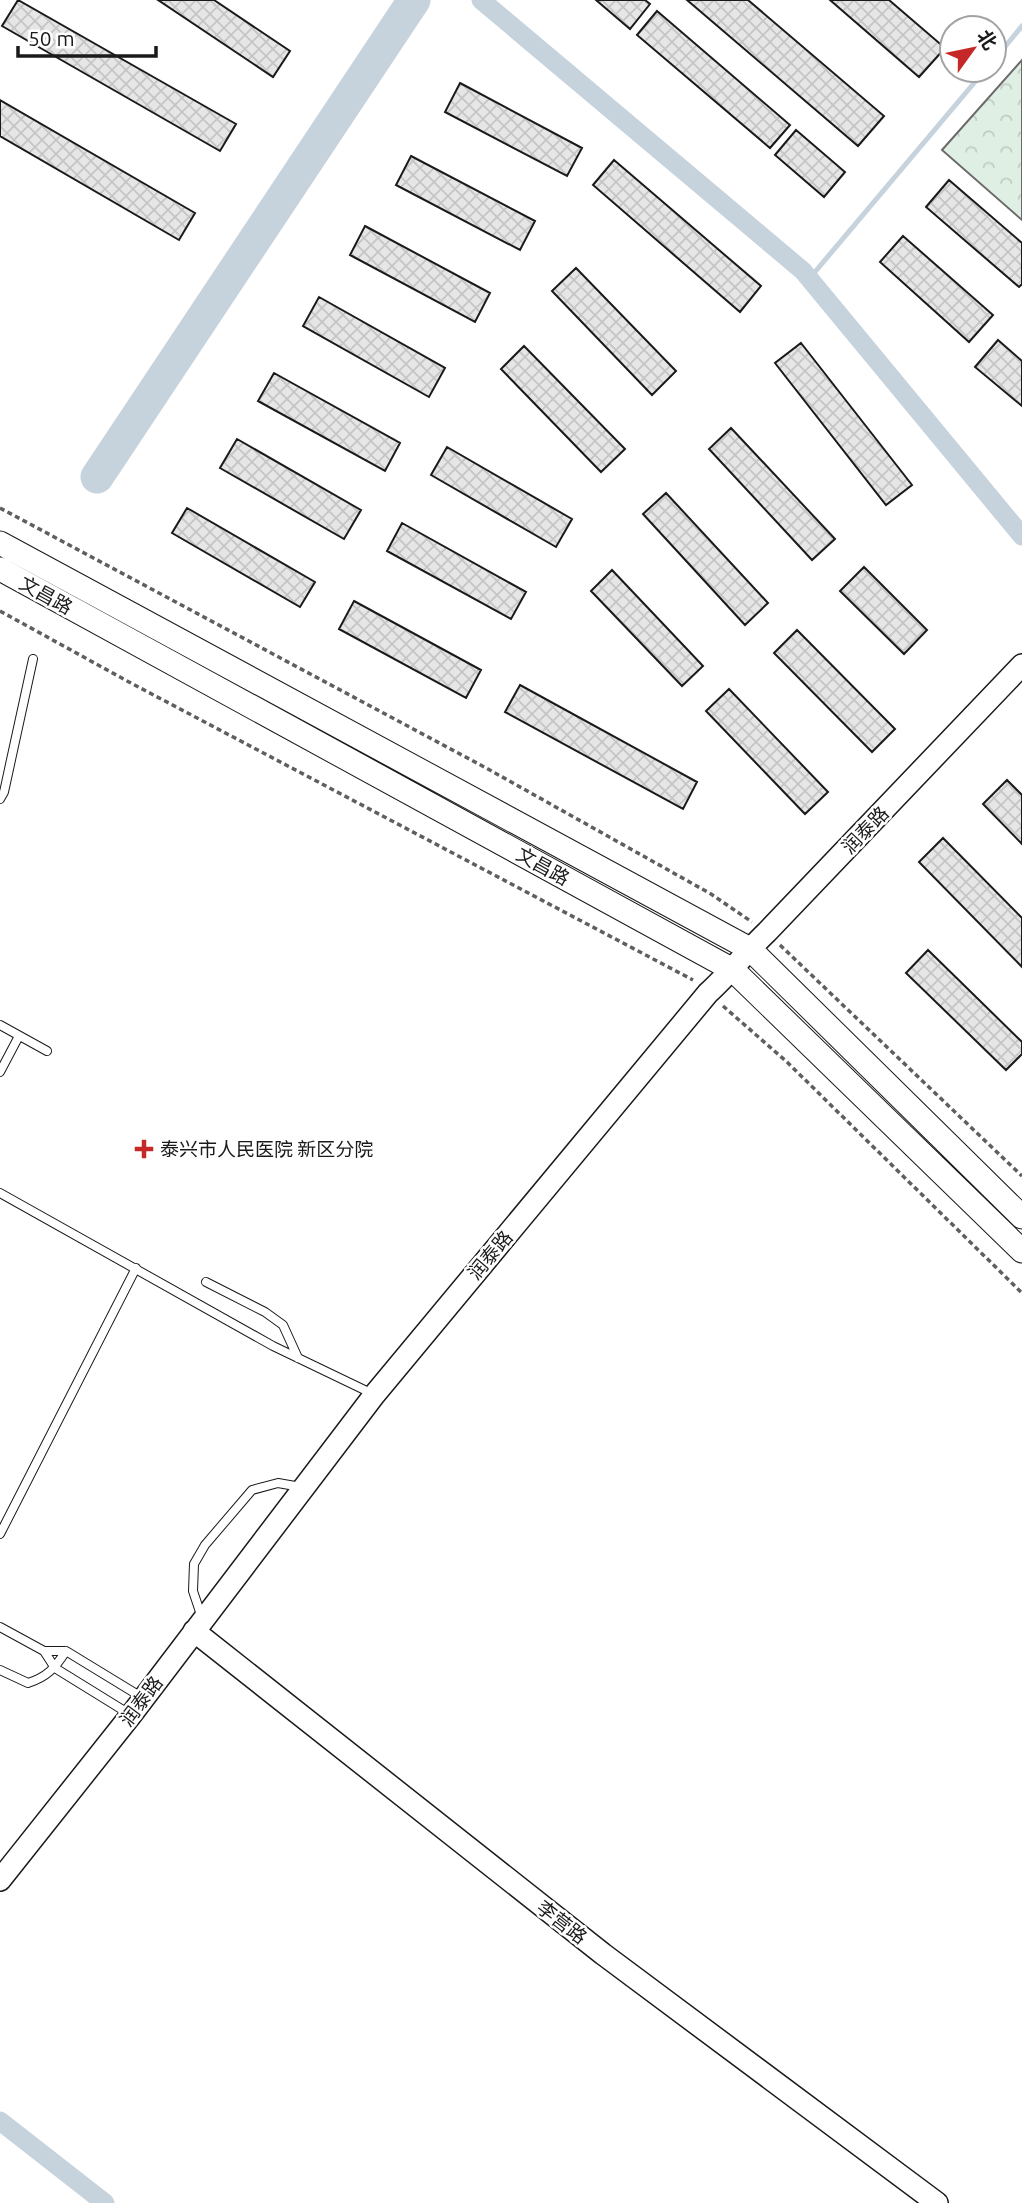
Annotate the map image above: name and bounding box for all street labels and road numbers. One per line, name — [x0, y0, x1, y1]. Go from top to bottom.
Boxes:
street label: 文昌路 — [16, 572, 76, 618]
street label: 润泰路 — [837, 802, 893, 858]
street label: 文昌路 — [513, 843, 573, 889]
street label: 润泰路 — [463, 1226, 517, 1284]
street label: 润泰路 — [115, 1672, 167, 1730]
street label: 李营路 — [533, 1896, 591, 1948]

